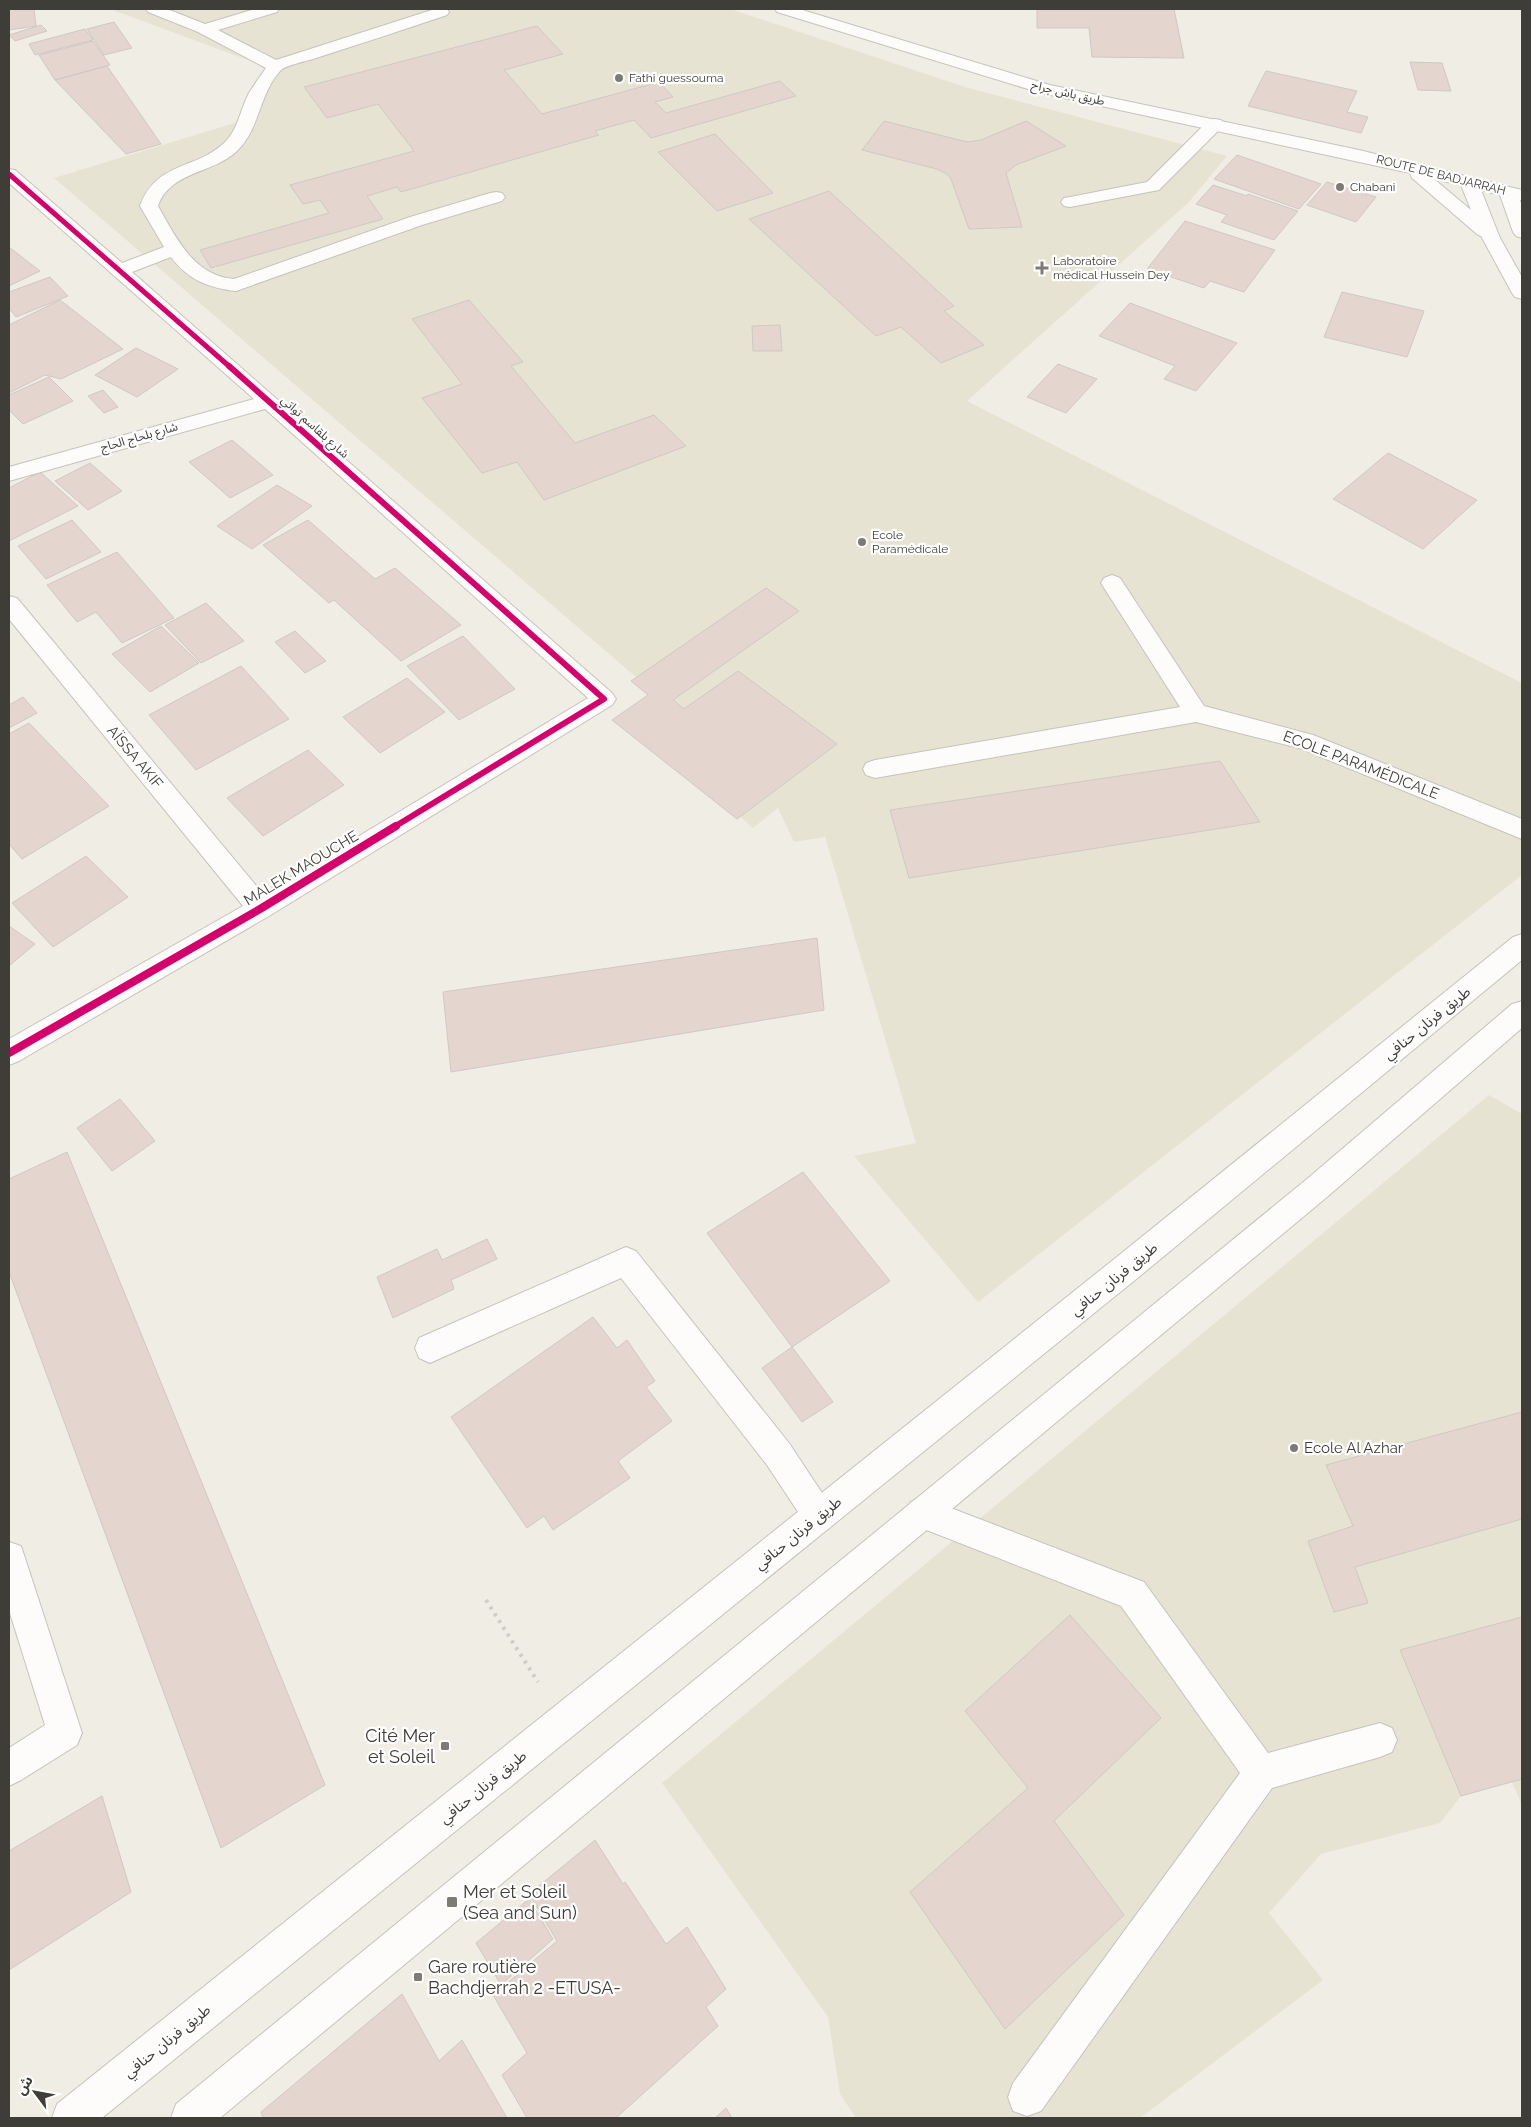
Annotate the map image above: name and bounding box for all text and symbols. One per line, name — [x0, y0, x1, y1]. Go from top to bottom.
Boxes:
place label: Fathi guessouma — [629, 71, 724, 85]
marker: Fathi guessouma — [613, 72, 625, 84]
street label: طريق باش جراح — [1029, 78, 1106, 110]
street label: ROUTE DE BADJARRAH — [1375, 152, 1507, 198]
place label: Chabani — [1350, 180, 1395, 194]
marker: Chabani — [1334, 181, 1346, 193]
place label: Laboratoire médical Hussein Dey — [1053, 254, 1170, 282]
marker: Laboratoire médical Hussein Dey — [1035, 261, 1049, 275]
street label: شارع بلقاسم تواتي — [276, 393, 352, 463]
street label: شارع بلحاج الحاج — [99, 419, 180, 457]
place label: Ecole Paramédicale — [872, 528, 948, 556]
marker: Ecole Paramédicale — [856, 536, 868, 548]
street label: AÏSSA AKIF — [103, 721, 168, 792]
street label: ECOLE PARAMÉDICALE — [1280, 727, 1442, 803]
street label: MALEK MAOUCHE — [240, 827, 362, 909]
street label: طريق فرنان حنافي — [1380, 982, 1476, 1066]
street label: طريق فرنان حنافي — [1067, 1238, 1163, 1322]
place label: Ecole Al Azhar — [1304, 1439, 1404, 1457]
marker: Ecole Al Azhar — [1288, 1442, 1300, 1454]
street label: طريق فرنان حنافي — [751, 1492, 847, 1576]
place label: Cité Mer et Soleil — [365, 1725, 436, 1767]
marker: Cité Mer et Soleil — [439, 1740, 451, 1752]
street label: طريق فرنان حنافي — [436, 1746, 532, 1830]
place label: Mer et Soleil (Sea and Sun) — [463, 1881, 577, 1923]
marker: Mer et Soleil (Sea and Sun) — [445, 1895, 459, 1909]
place label: Gare routière Bachdjerrah 2 -ETUSA- — [428, 1956, 621, 1998]
marker: Gare routière Bachdjerrah 2 -ETUSA- — [412, 1971, 424, 1983]
street label: طريق فرنان حنافي — [120, 2000, 216, 2084]
north arrow — [10, 2067, 60, 2117]
text: ش — [12, 2073, 36, 2097]

